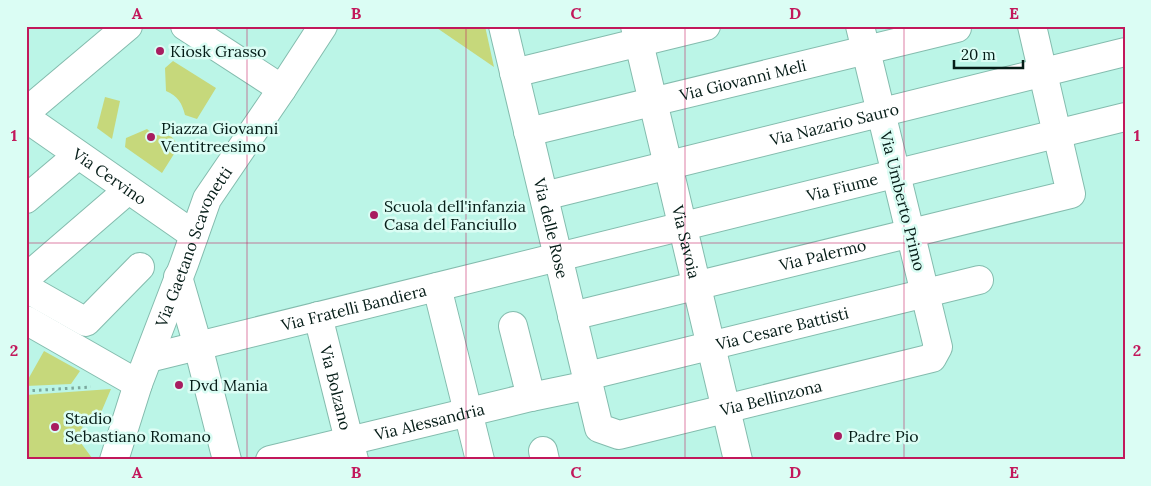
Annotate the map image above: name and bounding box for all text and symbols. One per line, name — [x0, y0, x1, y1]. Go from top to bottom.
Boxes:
text: A — [132, 3, 143, 23]
text: B — [351, 3, 362, 23]
text: C — [570, 3, 582, 23]
text: D — [789, 3, 801, 23]
text: E — [1009, 3, 1019, 23]
scale bar — [954, 38, 1022, 70]
place label: Kiosk Grasso — [170, 41, 266, 61]
marker: Kiosk Grasso — [154, 45, 166, 57]
text: 20 m — [961, 45, 996, 64]
street label: Via Giovanni Meli — [676, 55, 808, 105]
street label: Via Nazario Sauro — [767, 98, 901, 150]
place label: Piazza Giovanni Ventitreesimo — [160, 118, 278, 156]
text: 1 — [11, 125, 17, 145]
text: 1 — [1134, 125, 1140, 145]
street label: Via Umberto Primo — [876, 128, 930, 273]
marker: Piazza Giovanni Ventitreesimo — [145, 131, 157, 143]
street label: Via Cervino — [68, 143, 151, 209]
street label: Via Gaetano Scavonetti — [151, 163, 236, 331]
street label: Via Fiume — [803, 168, 880, 206]
street label: Via delle Rose — [529, 175, 573, 281]
place label: Scuola dell'infanzia Casa del Fanciullo — [384, 196, 526, 234]
street label: Via Savoia — [668, 202, 705, 281]
marker: Scuola dell'infanzia Casa del Fanciullo — [368, 209, 380, 221]
street label: Via Palermo — [776, 234, 868, 275]
street label: Via Fratelli Bandiera — [278, 280, 429, 335]
street label: Via Cesare Battisti — [713, 302, 851, 354]
text: 2 — [10, 340, 18, 360]
text: 2 — [1133, 340, 1141, 360]
street label: Via Bolzano — [316, 342, 356, 432]
place label: Dvd Mania — [189, 375, 268, 395]
street label: Via Bellinzona — [717, 375, 824, 420]
marker: Dvd Mania — [173, 379, 185, 391]
street label: Via Alessandria — [371, 399, 486, 445]
place label: Stadio Sebastiano Romano — [65, 408, 211, 446]
marker: Stadio Sebastiano Romano — [49, 421, 61, 433]
place label: Padre Pio — [848, 426, 919, 446]
marker: Padre Pio — [832, 430, 844, 442]
text: A — [132, 462, 143, 482]
text: B — [351, 462, 362, 482]
text: C — [570, 462, 582, 482]
text: D — [789, 462, 801, 482]
text: E — [1009, 462, 1019, 482]

